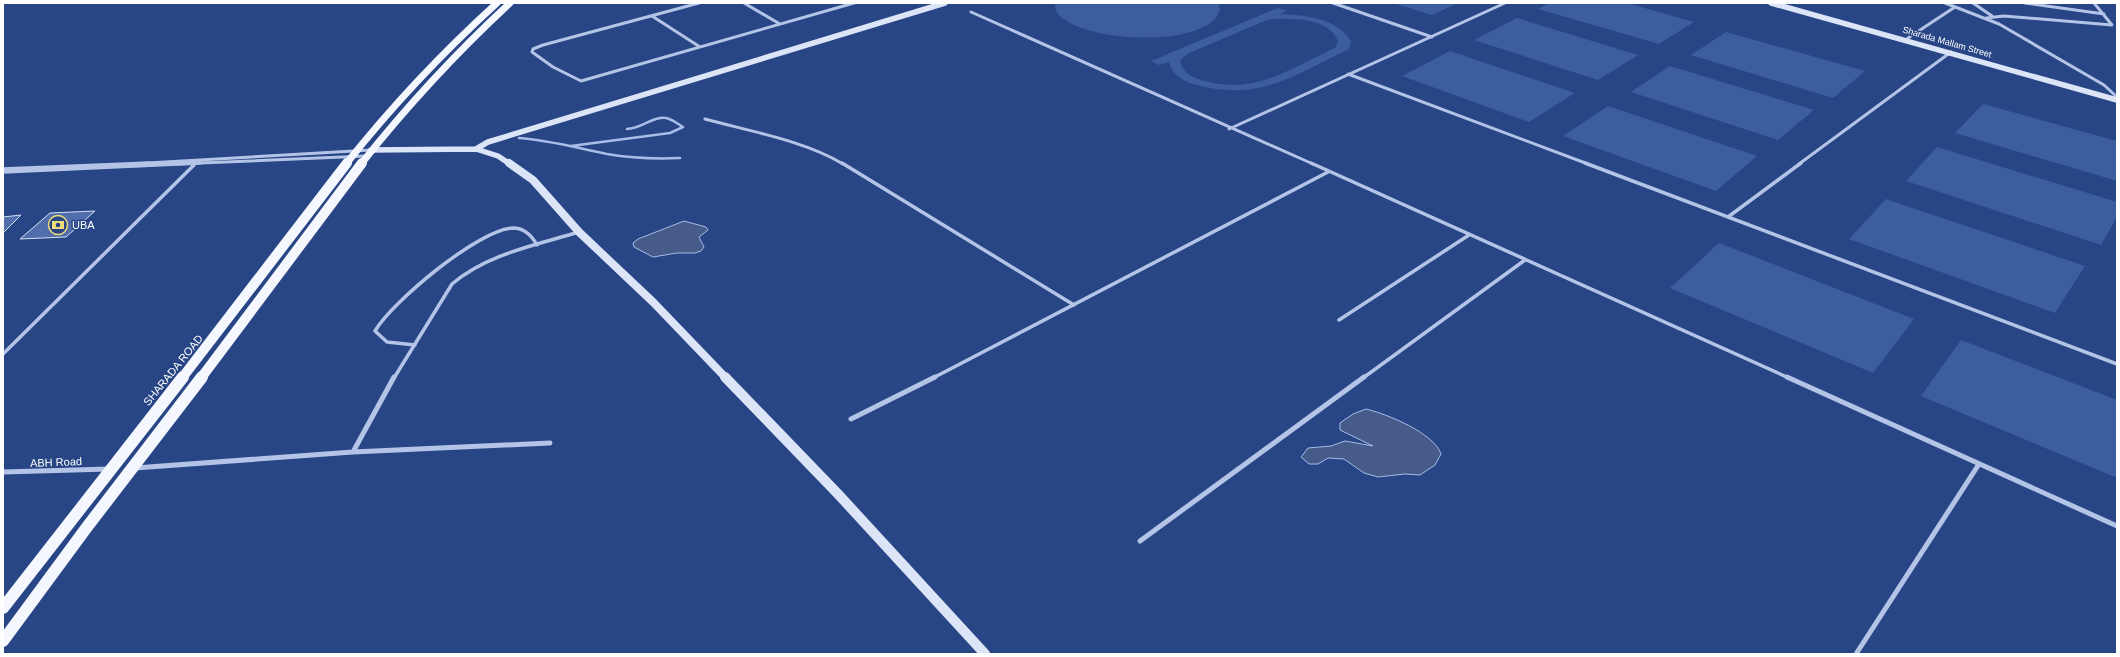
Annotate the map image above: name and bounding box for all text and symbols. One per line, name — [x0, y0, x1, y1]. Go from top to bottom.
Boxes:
street label: Sharada Mallam Street — [1901, 25, 1993, 60]
bank icon: UBA — [47, 214, 69, 236]
place label: UBA — [72, 219, 95, 231]
street label: SHARADA ROAD — [141, 332, 205, 408]
street label: ABH Road — [30, 455, 82, 469]

